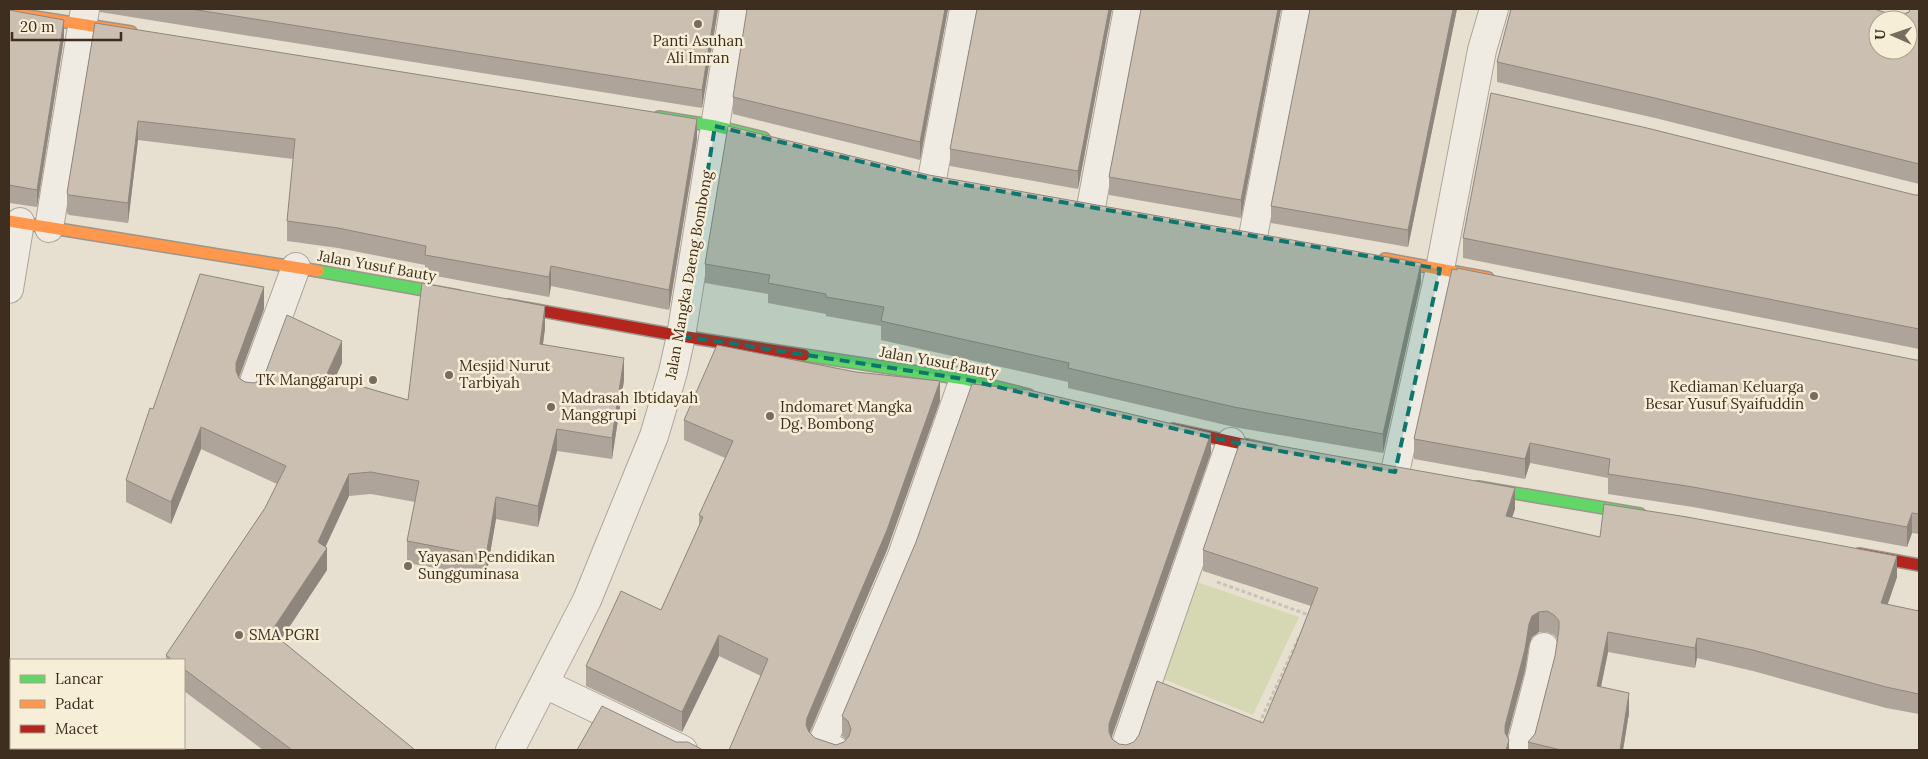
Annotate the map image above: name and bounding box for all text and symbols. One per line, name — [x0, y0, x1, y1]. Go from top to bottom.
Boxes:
scale bar — [12, 10, 121, 42]
north arrow — [1868, 10, 1918, 60]
text: 20 m — [20, 17, 55, 36]
marker: Panti Asuhan Ali Imran — [692, 18, 704, 30]
text: U — [1871, 29, 1889, 40]
place label: Panti Asuhan Ali Imran — [653, 31, 743, 67]
street label: Jalan Mangka Daeng Bombong — [661, 168, 716, 382]
street label: Jalan Yusuf Bauty — [315, 246, 438, 285]
street label: Jalan Yusuf Bauty — [877, 342, 1000, 381]
place label: Mesjid Nurut Tarbiyah — [459, 356, 551, 392]
marker: Mesjid Nurut Tarbiyah — [443, 369, 455, 381]
place label: TK Manggarupi — [256, 370, 363, 389]
marker: TK Manggarupi — [367, 374, 379, 386]
place label: Kediaman Keluarga Besar Yusuf Syaifuddin — [1645, 377, 1804, 413]
place label: Madrasah Ibtidayah Manggrupi — [561, 388, 698, 424]
marker: Kediaman Keluarga Besar Yusuf Syaifuddin — [1808, 390, 1820, 402]
place label: Indomaret Mangka Dg. Bombong — [780, 397, 912, 433]
marker: Madrasah Ibtidayah Manggrupi — [545, 401, 557, 413]
marker: Indomaret Mangka Dg. Bombong — [764, 410, 776, 422]
place label: Yayasan Pendidikan Sungguminasa — [417, 547, 555, 583]
marker: Yayasan Pendidikan Sungguminasa — [402, 560, 414, 572]
place label: SMA PGRI — [249, 625, 320, 644]
marker: SMA PGRI — [233, 629, 245, 641]
legend — [10, 659, 185, 749]
text: Lancar — [55, 669, 104, 688]
text: Padat — [55, 694, 94, 713]
text: Macet — [55, 719, 98, 738]

